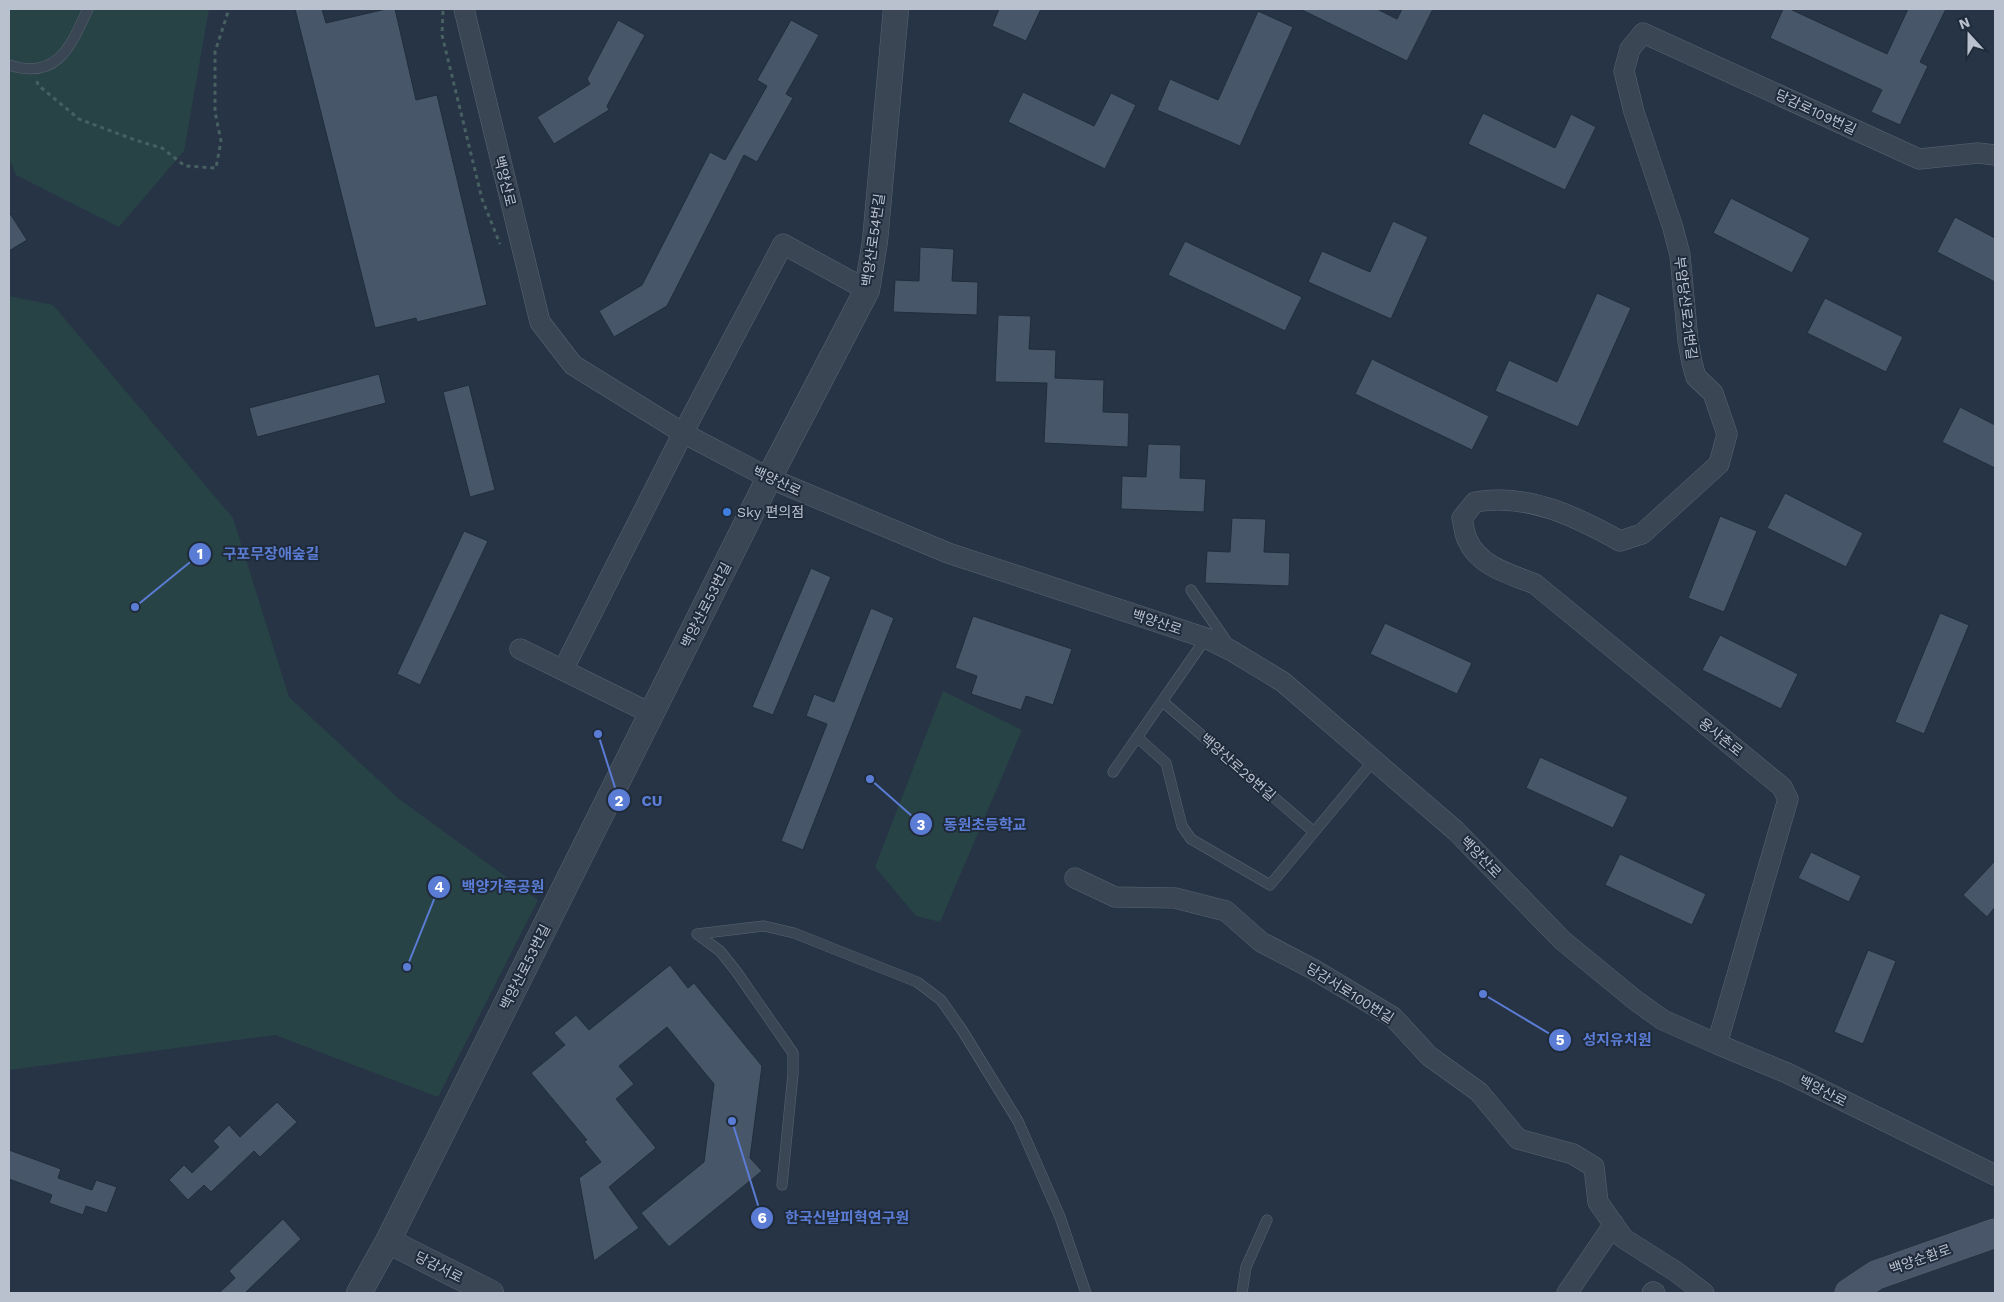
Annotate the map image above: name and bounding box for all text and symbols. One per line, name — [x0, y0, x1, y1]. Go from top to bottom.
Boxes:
north arrow — [1944, 10, 1994, 60]
text: N — [1957, 14, 1972, 32]
street label: 당감로109번길 — [1773, 86, 1859, 138]
street label: 백양산로 — [491, 154, 519, 208]
street label: 백양산로54번길 — [859, 192, 887, 288]
street label: 부암당산로21번길 — [1672, 256, 1700, 360]
street label: 백양산로 — [750, 463, 804, 499]
place label: Sky 편의점 — [737, 504, 804, 520]
marker: Sky 편의점 — [721, 506, 733, 518]
callout: 구포무장애숲길 — [188, 539, 329, 569]
text: 1 — [197, 545, 203, 563]
text: 구포무장애숲길 — [223, 545, 319, 563]
street label: 백양산로53번길 — [678, 560, 734, 650]
street label: 백양산로 — [1130, 606, 1184, 638]
street label: 용사촌로 — [1696, 715, 1746, 760]
street label: 백양산로29번길 — [1197, 730, 1279, 804]
callout: CU — [607, 785, 673, 815]
text: 2 — [615, 792, 624, 810]
text: CU — [642, 792, 662, 810]
callout: 동원초등학교 — [908, 809, 1036, 839]
text: 3 — [917, 816, 926, 834]
text: 동원초등학교 — [944, 816, 1027, 834]
street label: 백양산로 — [1457, 833, 1505, 881]
callout: 백양가족공원 — [427, 872, 554, 902]
text: 4 — [434, 878, 444, 896]
text: 백양가족공원 — [462, 878, 544, 896]
street label: 백양산로53번길 — [497, 922, 553, 1012]
street label: 당감서로100번길 — [1303, 960, 1397, 1026]
callout: 성지유치원 — [1548, 1025, 1662, 1055]
text: 5 — [1556, 1031, 1565, 1049]
text: 성지유치원 — [1582, 1031, 1652, 1049]
street label: 백양산로 — [1796, 1072, 1850, 1110]
callout: 한국신발피혁연구원 — [749, 1203, 919, 1233]
text: 6 — [757, 1209, 767, 1227]
text: 한국신발피혁연구원 — [785, 1209, 909, 1227]
street label: 백양순환로 — [1887, 1241, 1953, 1277]
street label: 당감서로 — [412, 1248, 466, 1286]

